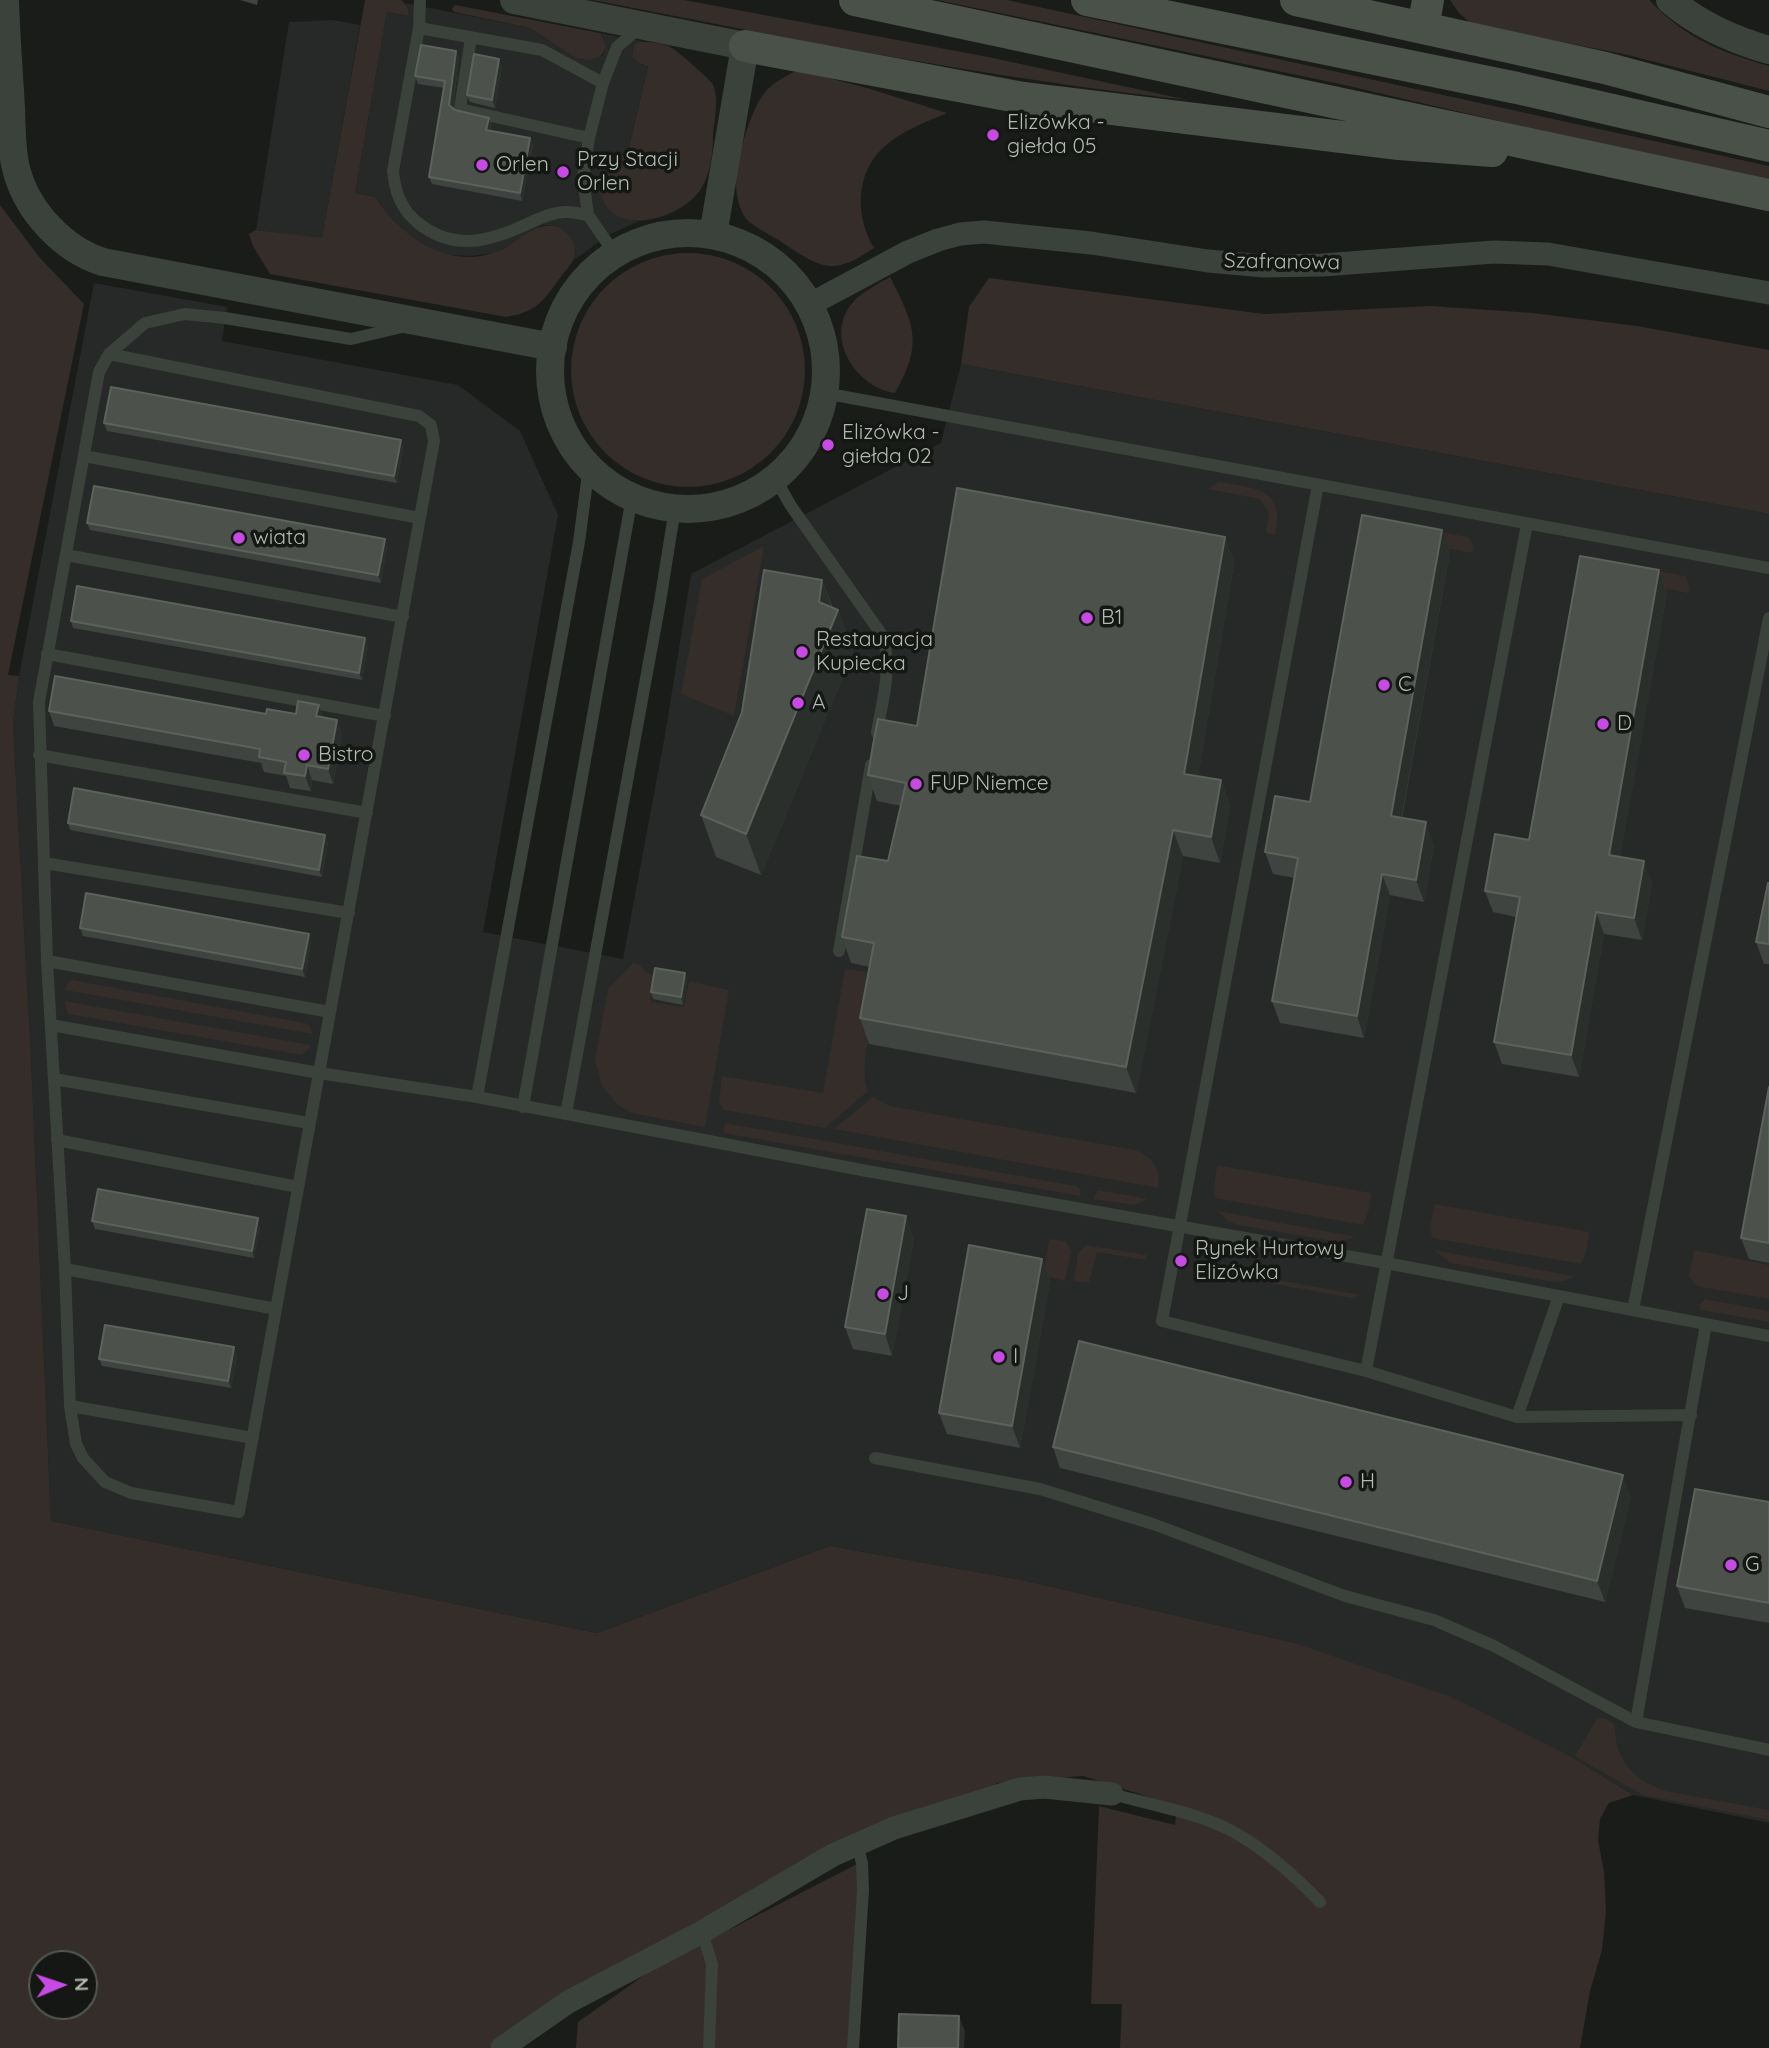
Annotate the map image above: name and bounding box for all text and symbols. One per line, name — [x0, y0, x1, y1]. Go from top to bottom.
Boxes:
place label: Elizówka - giełda 05 — [1007, 110, 1105, 160]
marker: Elizówka - giełda 05 — [985, 127, 1001, 143]
place label: Przy Stacji Orlen — [577, 147, 678, 197]
place label: Orlen — [496, 152, 549, 178]
marker: Orlen — [474, 157, 490, 173]
marker: Przy Stacji Orlen — [555, 164, 571, 180]
street label: Szafranowa — [1224, 248, 1340, 276]
place label: Elizówka - giełda 02 — [842, 420, 940, 470]
marker: Elizówka - giełda 02 — [820, 437, 836, 453]
place label: wiata — [253, 525, 306, 551]
marker: wiata — [231, 530, 247, 546]
place label: B1 — [1101, 605, 1122, 631]
marker: B1 — [1079, 610, 1095, 626]
place label: Restauracja Kupiecka — [816, 627, 933, 677]
marker: Restauracja Kupiecka — [794, 644, 810, 660]
place label: C — [1398, 672, 1412, 698]
marker: C — [1376, 677, 1392, 693]
place label: A — [812, 690, 826, 716]
marker: A — [790, 695, 806, 711]
place label: D — [1617, 711, 1632, 737]
marker: D — [1595, 716, 1611, 732]
place label: Bistro — [318, 742, 373, 768]
marker: Bistro — [296, 747, 312, 763]
place label: FUP Niemce — [930, 771, 1049, 797]
marker: FUP Niemce — [908, 776, 924, 792]
place label: Rynek Hurtowy Elizówka — [1195, 1236, 1345, 1286]
marker: Rynek Hurtowy Elizówka — [1173, 1253, 1189, 1269]
place label: J — [897, 1281, 909, 1307]
marker: J — [875, 1286, 891, 1302]
place label: I — [1013, 1344, 1018, 1370]
marker: I — [991, 1349, 1007, 1365]
place label: H — [1360, 1469, 1375, 1495]
marker: H — [1338, 1474, 1354, 1490]
place label: G — [1745, 1552, 1760, 1578]
marker: G — [1723, 1557, 1739, 1573]
north arrow — [28, 1950, 98, 2020]
text: N — [70, 1977, 94, 1992]

